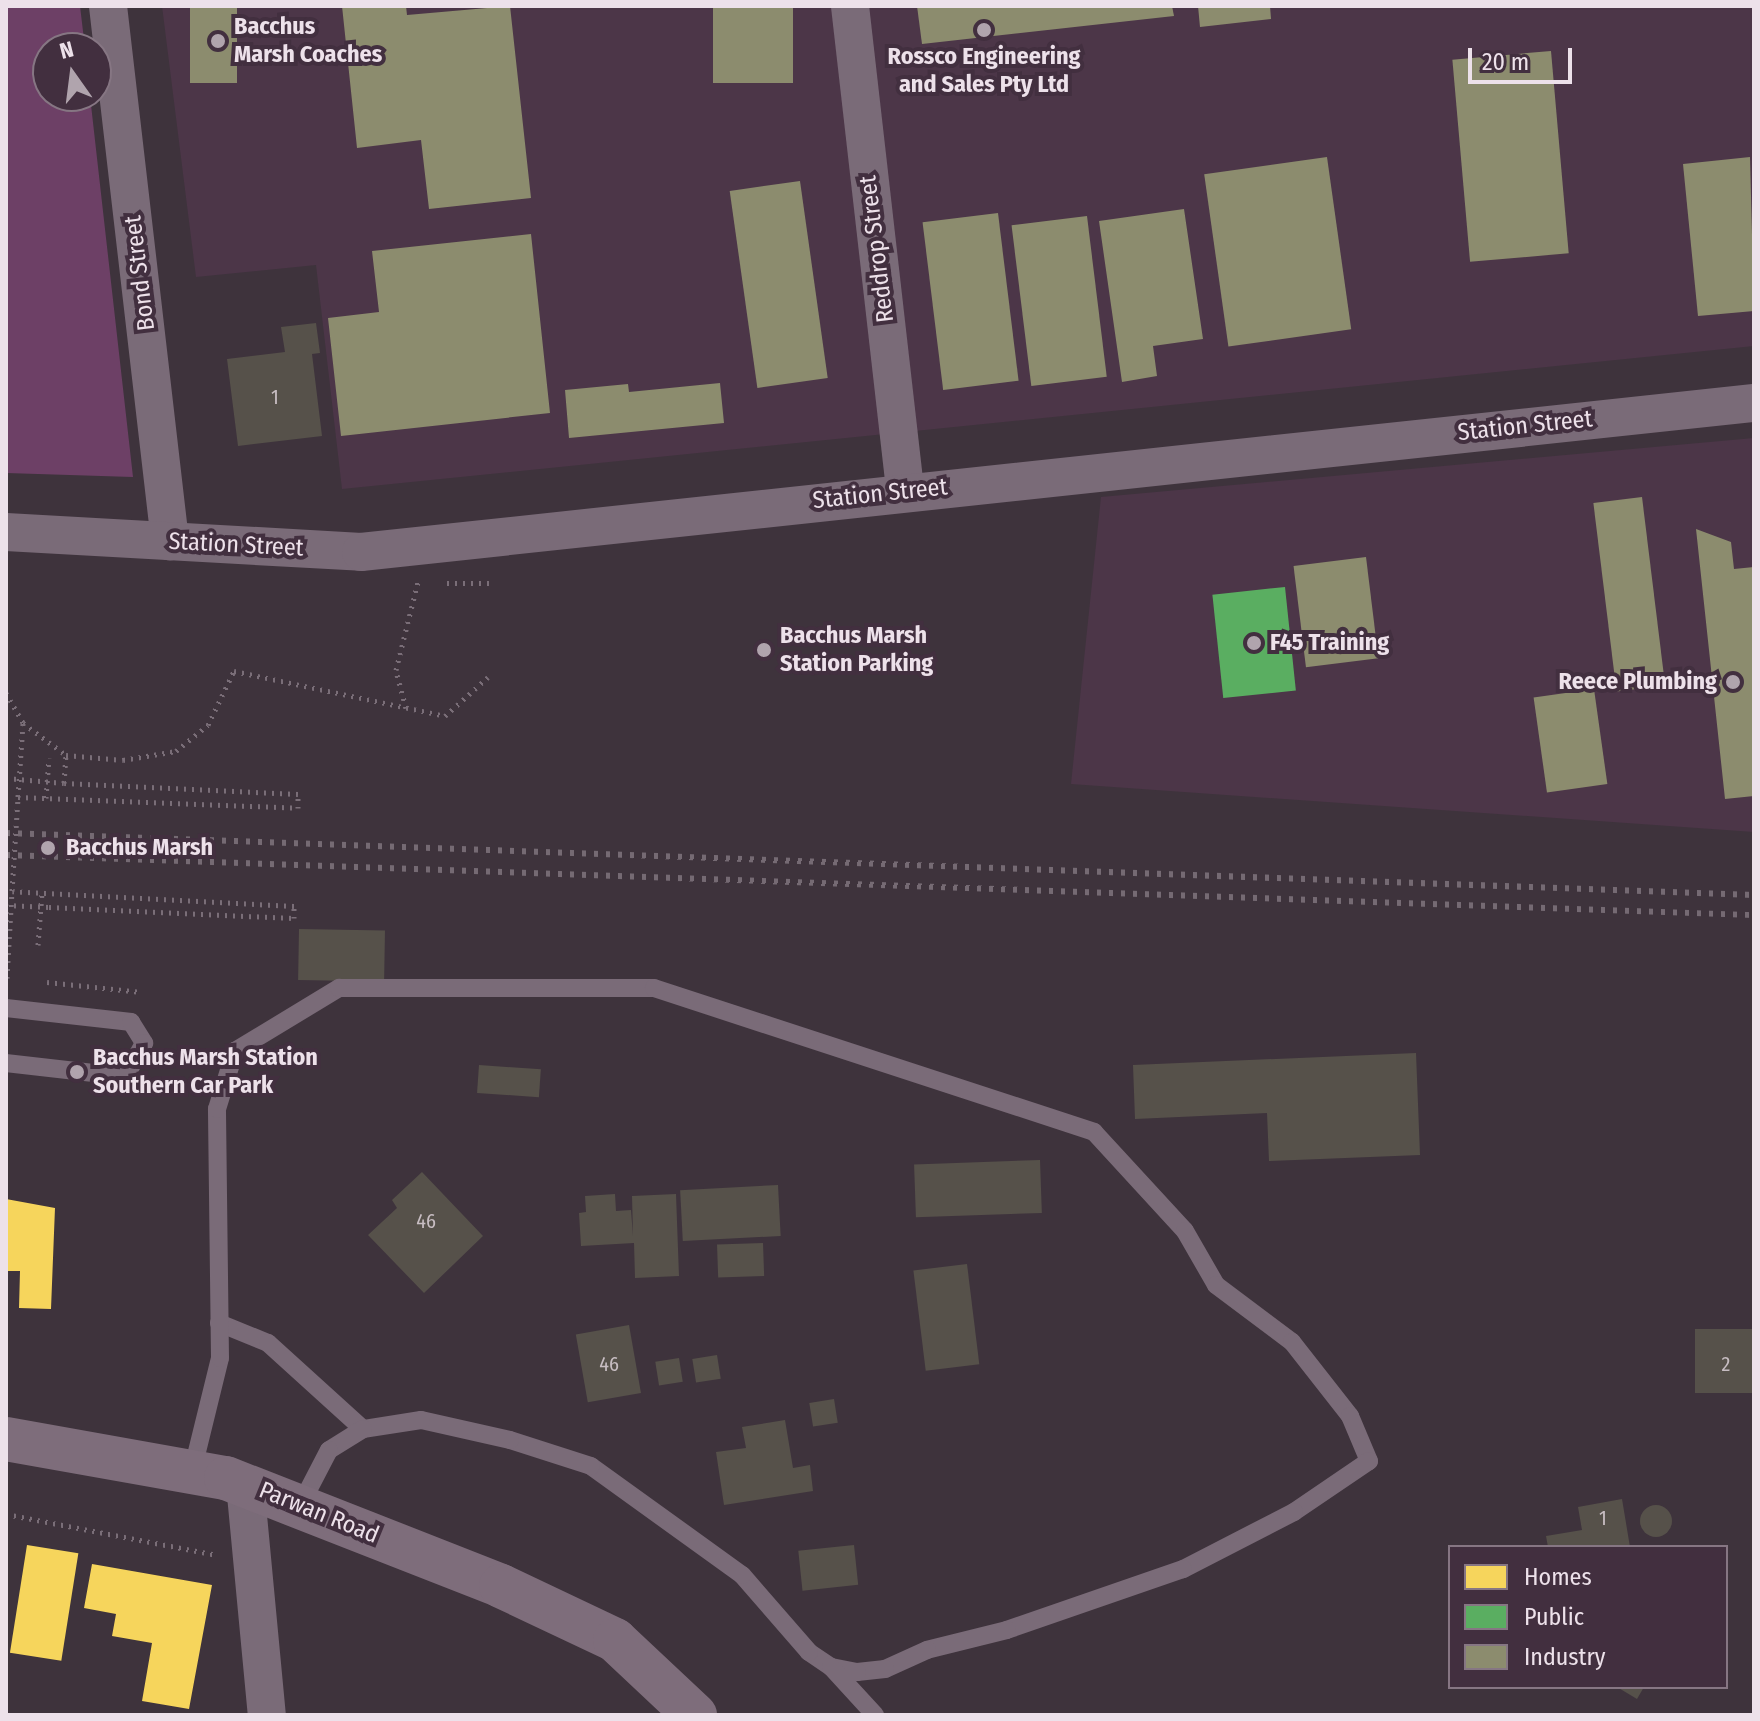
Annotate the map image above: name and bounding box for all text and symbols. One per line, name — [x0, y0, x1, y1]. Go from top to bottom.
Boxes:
place label: Bacchus Marsh Coaches — [234, 13, 382, 69]
marker: Rossco Engineering and Sales Pty Ltd — [975, 21, 993, 39]
north arrow — [32, 32, 112, 112]
marker: Bacchus Marsh Coaches — [209, 32, 227, 50]
scale bar — [1472, 32, 1576, 82]
text: N — [57, 35, 76, 65]
place label: Rossco Engineering and Sales Pty Ltd — [888, 43, 1080, 99]
text: 20 m — [1482, 48, 1529, 76]
street label: Reddrop Street — [854, 174, 900, 324]
street label: Bond Street — [119, 214, 161, 332]
house number: 1 — [271, 385, 279, 409]
street label: Station Street — [1456, 405, 1594, 447]
street label: Station Street — [811, 473, 949, 515]
street label: Station Street — [168, 527, 304, 563]
place label: Bacchus Marsh Station Parking — [780, 622, 933, 678]
place label: F45 Training — [1270, 629, 1389, 657]
marker: F45 Training — [1245, 634, 1263, 652]
marker: Bacchus Marsh Station Parking — [755, 641, 773, 659]
place label: Reece Plumbing — [1559, 668, 1717, 696]
marker: Reece Plumbing — [1724, 673, 1742, 691]
place label: Bacchus Marsh — [66, 834, 213, 862]
marker: Bacchus Marsh — [37, 837, 59, 859]
place label: Bacchus Marsh Station Southern Car Park — [93, 1044, 318, 1100]
marker: Bacchus Marsh Station Southern Car Park — [68, 1063, 86, 1081]
house number: 46 — [416, 1209, 436, 1233]
house number: 46 — [599, 1352, 619, 1376]
house number: 2 — [1722, 1352, 1730, 1376]
street label: Parwan Road — [255, 1476, 383, 1550]
house number: 1 — [1599, 1506, 1607, 1530]
legend — [1448, 1545, 1728, 1689]
text: Homes — [1524, 1563, 1592, 1591]
text: Public — [1524, 1603, 1584, 1631]
text: Industry — [1524, 1643, 1606, 1671]

